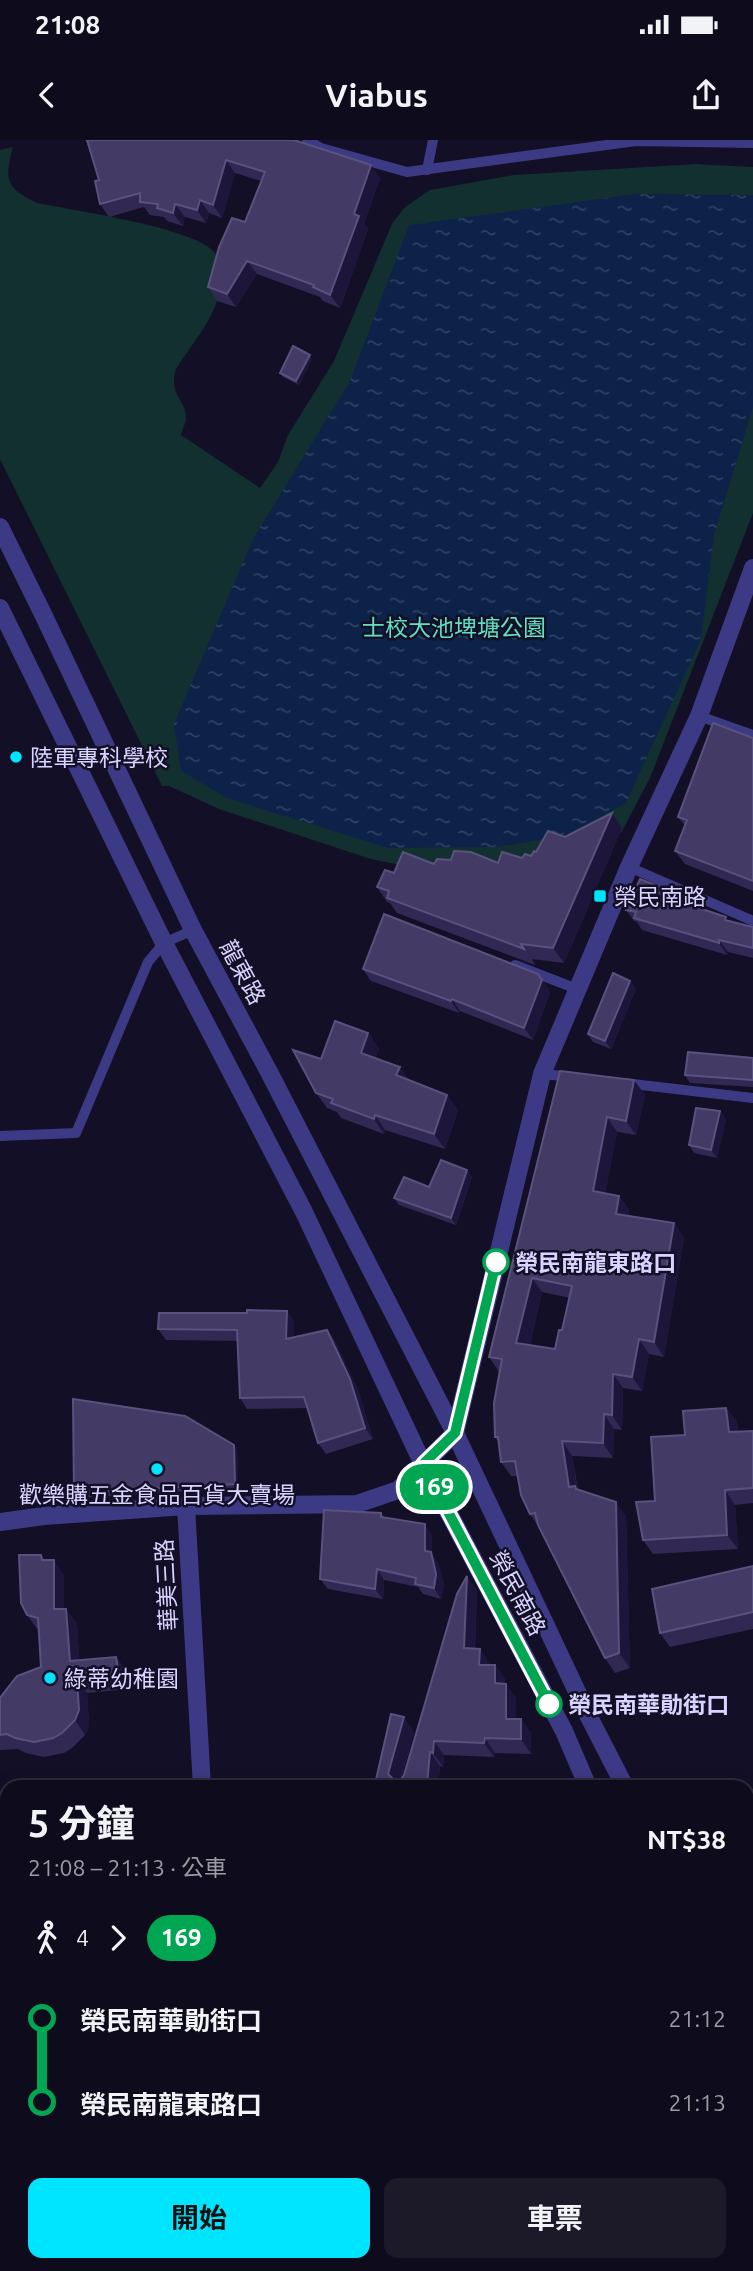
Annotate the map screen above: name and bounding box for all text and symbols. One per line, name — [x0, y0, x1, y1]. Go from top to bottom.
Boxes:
text: 21:08 — [35, 10, 100, 39]
icon: back — [28, 76, 66, 114]
icon: share — [687, 76, 725, 114]
text: Viabus — [325, 77, 428, 113]
park label: 士校大池埤塘公園 — [362, 615, 546, 640]
place label: 陸軍專科學校 — [30, 745, 168, 770]
marker: 陸軍專科學校 — [8, 749, 24, 765]
place label: 榮民南路 — [614, 884, 706, 909]
marker: 榮民南路 — [592, 888, 608, 904]
street label: 龍東路 — [216, 936, 270, 1008]
marker: 榮民南龍東路口 — [483, 1249, 509, 1275]
place label: 榮民南龍東路口 — [515, 1250, 676, 1275]
marker: 歡樂購五金食品百貨大賣場 — [149, 1461, 165, 1477]
line badge: 169 — [394, 1464, 474, 1510]
text: 169 — [414, 1473, 454, 1500]
place label: 歡樂購五金食品百貨大賣場 — [19, 1482, 295, 1507]
street label: 華美三路 — [151, 1538, 181, 1632]
street label: 榮民南路 — [485, 1547, 551, 1639]
place label: 綠蒂幼稚園 — [64, 1666, 179, 1691]
marker: 綠蒂幼稚園 — [42, 1670, 58, 1686]
marker: 榮民南華勛街口 — [536, 1691, 562, 1717]
place label: 榮民南華勛街口 — [568, 1692, 729, 1717]
text: 5 分鐘 — [28, 1802, 134, 1844]
text: NT$38 — [647, 1825, 726, 1854]
text: 21:08 – 21:13 · 公車 — [28, 1855, 227, 1880]
icon: walk — [28, 1919, 66, 1957]
icon: forward — [99, 1919, 137, 1957]
text: 169 — [161, 1924, 202, 1951]
text: 4 — [76, 1925, 89, 1950]
text: 榮民南華勛街口 — [80, 2006, 262, 2035]
text: 21:12 — [668, 2006, 726, 2031]
text: 榮民南龍東路口 — [80, 2090, 262, 2119]
text: 21:13 — [668, 2090, 726, 2115]
button: 開始 — [28, 2178, 370, 2258]
button: 車票 — [384, 2178, 726, 2258]

